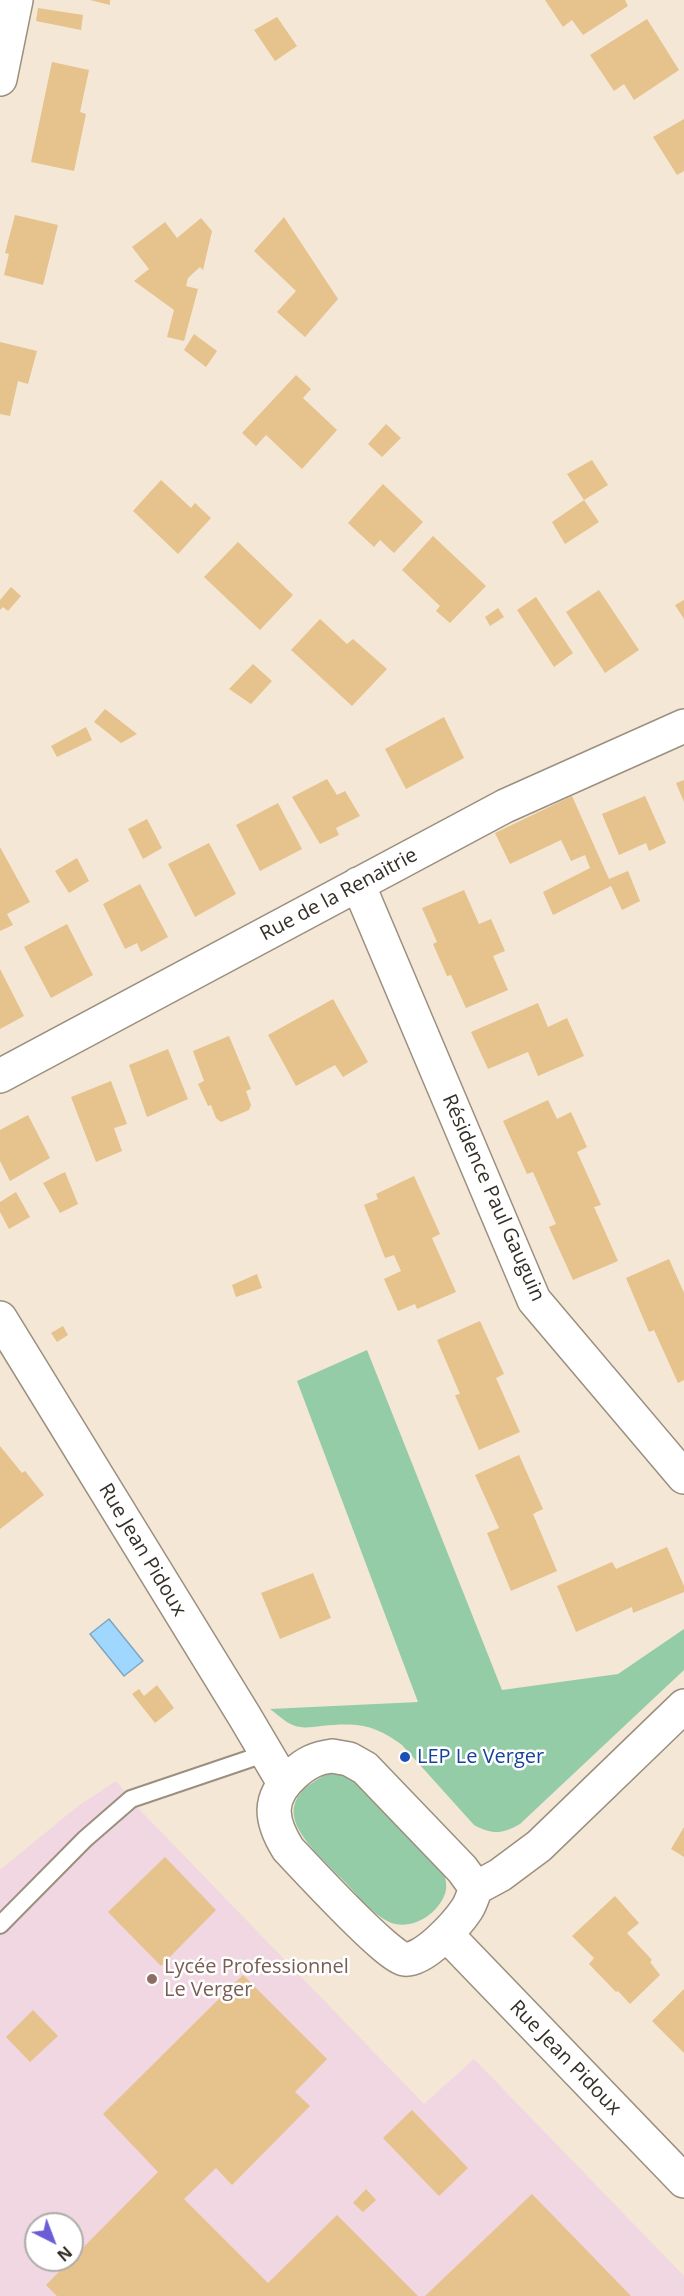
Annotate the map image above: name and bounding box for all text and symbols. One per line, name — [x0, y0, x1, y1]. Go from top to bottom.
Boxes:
street label: Rue de la Renaitrie — [256, 843, 422, 947]
street label: Résidence Paul Gauguin — [437, 1091, 549, 1305]
street label: Rue Jean Pidoux — [93, 1479, 191, 1621]
place label: LEP Le Verger — [417, 1745, 544, 1769]
marker: LEP Le Verger — [398, 1750, 412, 1764]
place label: Lycée Professionnel Le Verger — [164, 1955, 349, 2002]
marker: Lycée Professionnel Le Verger — [145, 1972, 159, 1986]
street label: Rue Jean Pidoux — [504, 1996, 626, 2120]
north arrow — [24, 2212, 84, 2272]
text: N — [53, 2241, 77, 2266]

